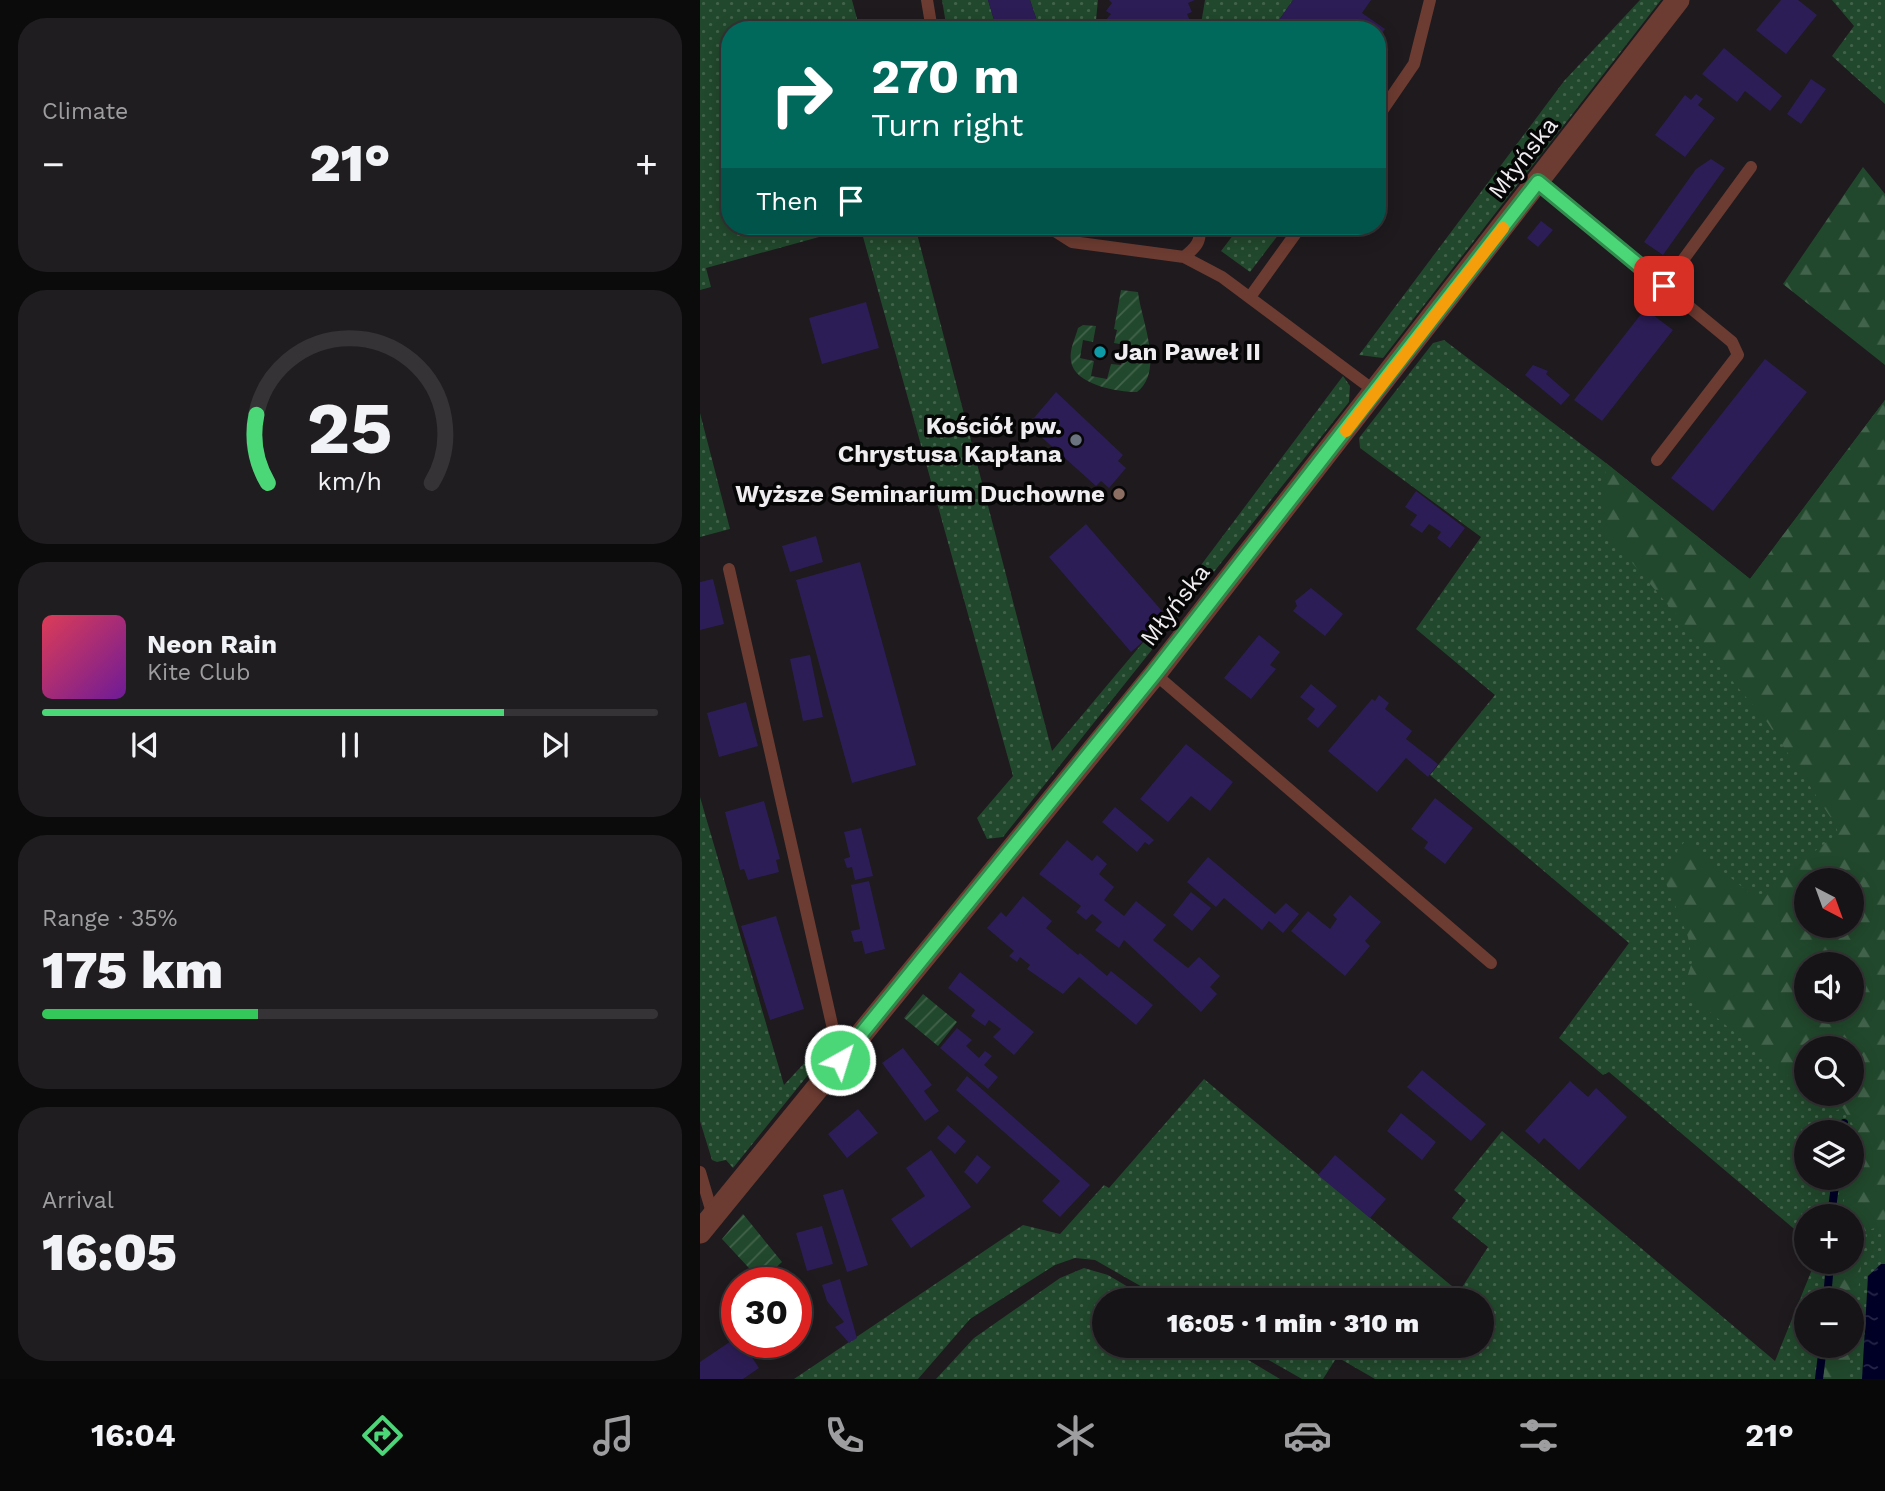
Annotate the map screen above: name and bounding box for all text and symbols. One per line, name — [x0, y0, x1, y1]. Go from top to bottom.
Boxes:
text: 270 m — [871, 47, 1020, 105]
icon: right — [756, 49, 847, 140]
text: Climate — [42, 98, 128, 125]
text: Turn right — [871, 106, 1023, 144]
street label: Młyńska — [1482, 112, 1564, 204]
text: 21° — [310, 133, 390, 194]
text: − — [42, 142, 65, 186]
text: + — [635, 142, 658, 186]
icon: arrive — [832, 182, 870, 220]
text: Then — [756, 186, 818, 216]
pin — [1634, 256, 1694, 316]
icon: arrive — [1645, 267, 1683, 305]
place label: Jan Paweł II — [1114, 338, 1261, 366]
marker: Jan Paweł II — [1092, 344, 1108, 360]
text: 25 — [307, 386, 393, 472]
place label: Kościół pw. Chrystusa Kapłana — [838, 412, 1062, 468]
marker: Kościół pw. Chrystusa Kapłana — [1068, 432, 1084, 448]
text: km/h — [318, 467, 382, 496]
place label: Wyższe Seminarium Duchowne — [735, 480, 1105, 508]
marker: Wyższe Seminarium Duchowne — [1111, 486, 1127, 502]
street label: Młyńska — [1134, 559, 1216, 651]
text: Neon Rain — [147, 629, 277, 659]
text: Kite Club — [147, 659, 250, 686]
icon: previous — [126, 726, 164, 764]
icon: pause — [331, 726, 369, 764]
icon: next — [536, 726, 574, 764]
north arrow — [1794, 868, 1864, 938]
map controls — [1794, 868, 1864, 1358]
text: Range · 35% — [42, 905, 177, 932]
text: 175 km — [42, 940, 223, 1001]
button: sound — [1794, 952, 1864, 1022]
position arrow — [803, 1023, 877, 1097]
button: search — [1794, 1036, 1864, 1106]
button: layers — [1794, 1120, 1864, 1190]
text: Arrival — [42, 1187, 114, 1214]
button: + — [1794, 1204, 1864, 1274]
text: 16:05 — [42, 1222, 177, 1283]
speed limit sign: 30 — [721, 1267, 812, 1358]
button: − — [1794, 1288, 1864, 1358]
text: 16:05 · 1 min · 310 m — [1167, 1308, 1419, 1338]
icon: directions — [358, 1411, 407, 1460]
icon: music — [589, 1411, 638, 1460]
icon: phone — [820, 1411, 869, 1460]
icon: climate — [1051, 1411, 1100, 1460]
icon: car — [1283, 1411, 1332, 1460]
icon: filters — [1514, 1411, 1563, 1460]
text: 16:04 — [91, 1416, 176, 1454]
text: 21° — [1745, 1416, 1794, 1454]

